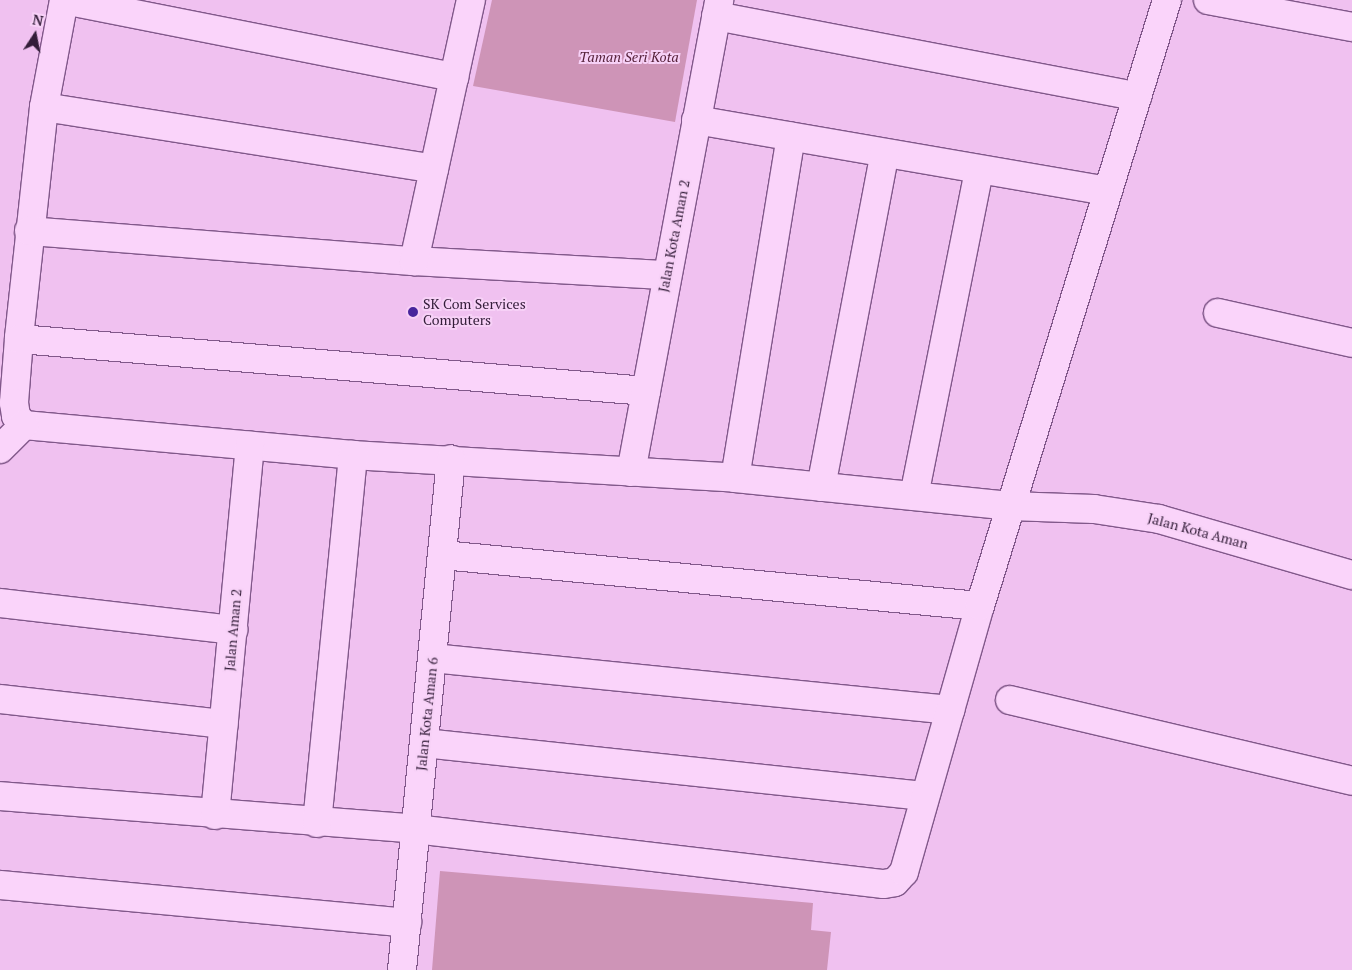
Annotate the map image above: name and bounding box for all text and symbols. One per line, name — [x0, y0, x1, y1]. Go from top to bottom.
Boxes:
text: N — [31, 9, 45, 30]
north arrow — [10, 10, 60, 60]
park label: Taman Seri Kota — [579, 49, 679, 65]
street label: Jalan Kota Aman 2 — [655, 178, 693, 294]
place label: SK Com Services Computers — [423, 296, 526, 328]
marker: SK Com Services Computers — [407, 306, 419, 318]
street label: Jalan Kota Aman — [1146, 509, 1250, 553]
street label: Jalan Aman 2 — [221, 588, 245, 672]
street label: Jalan Kota Aman 6 — [413, 656, 441, 772]

